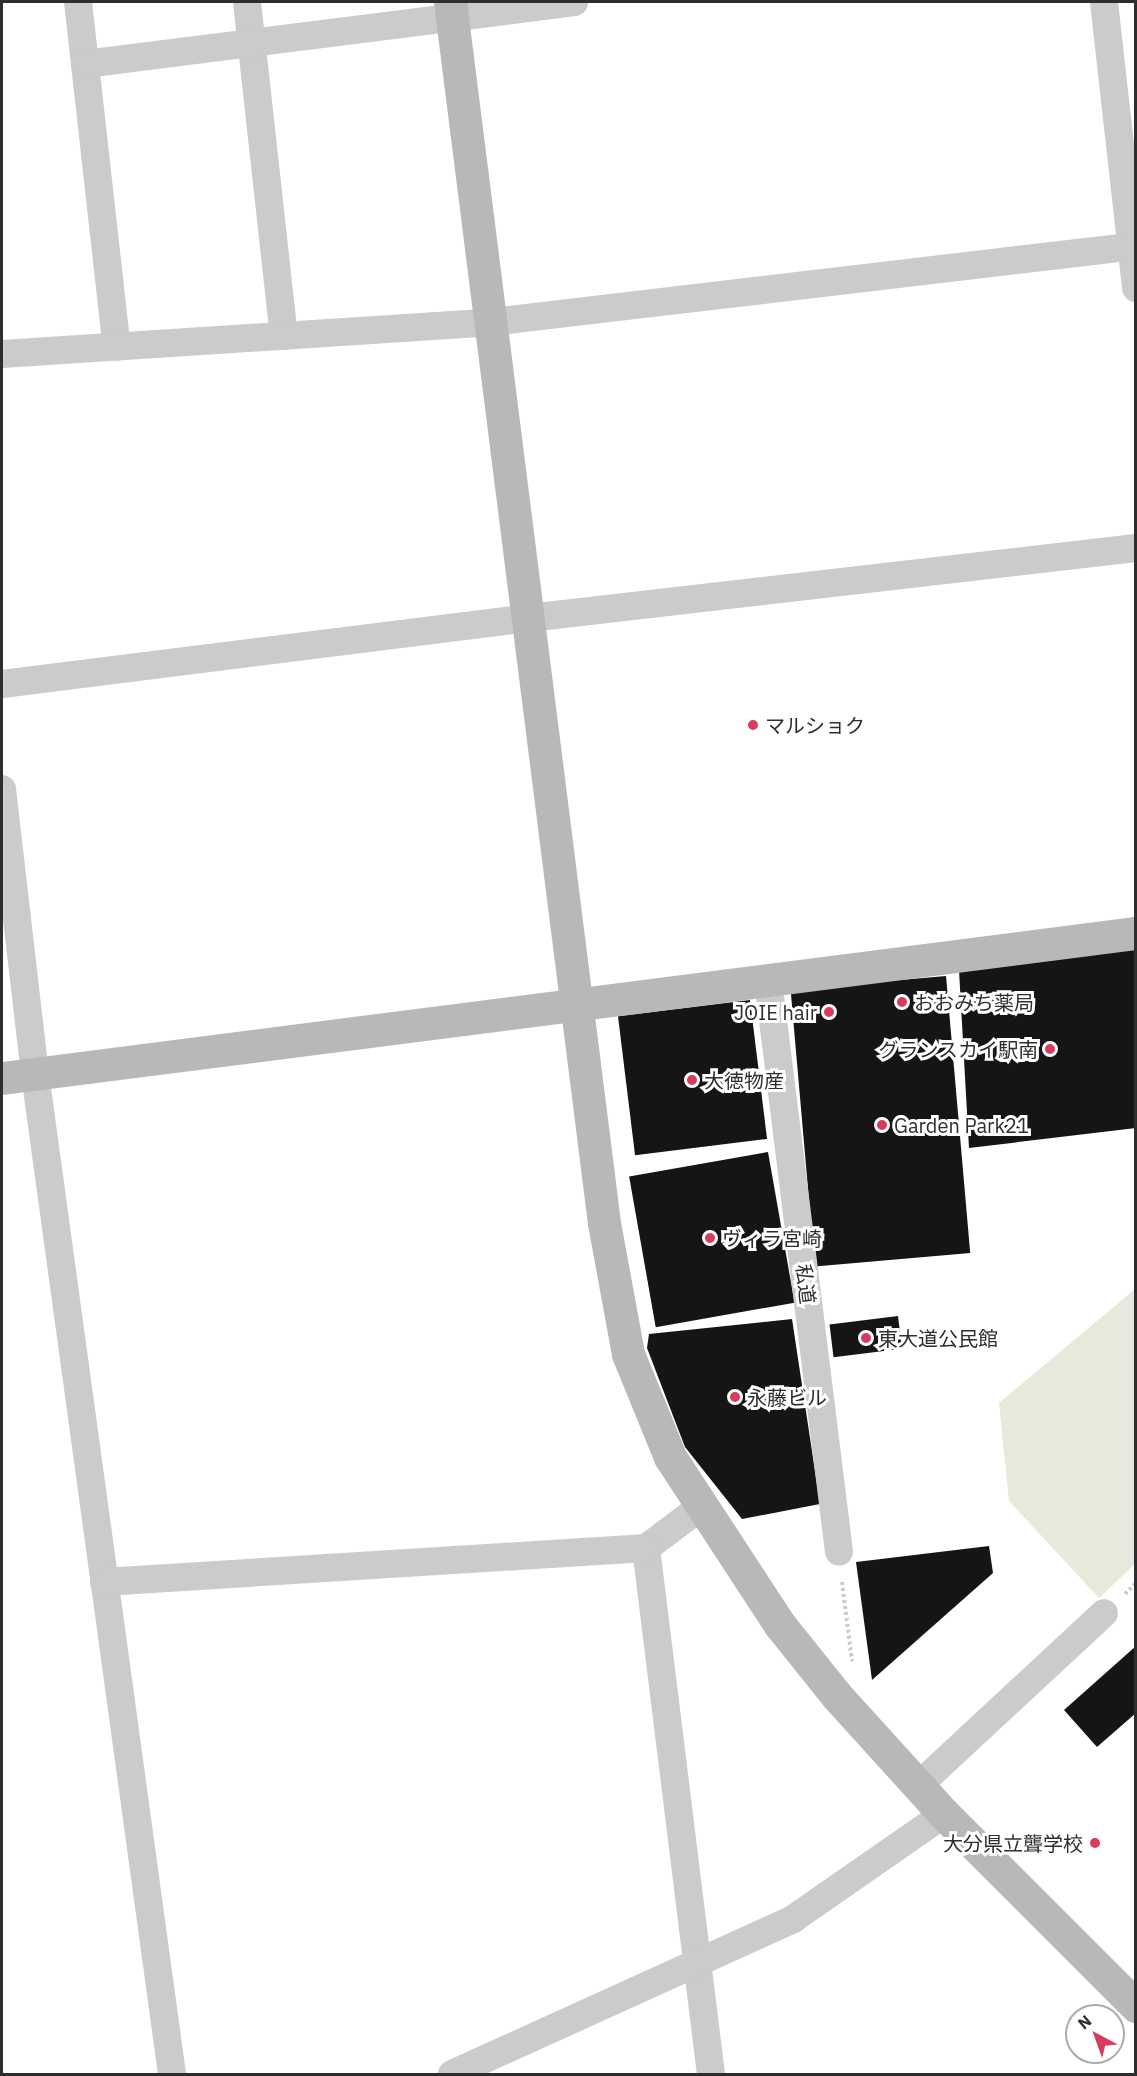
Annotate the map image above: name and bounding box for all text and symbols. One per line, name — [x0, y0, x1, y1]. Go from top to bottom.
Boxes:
place label: マルショク — [765, 713, 865, 737]
marker: マルショク — [746, 718, 760, 732]
place label: おおみち薬局 — [914, 990, 1034, 1014]
marker: おおみち薬局 — [895, 995, 909, 1009]
place label: JOIE hair — [734, 1000, 817, 1024]
marker: JOIE hair — [822, 1005, 836, 1019]
place label: グランスカイ駅南 — [878, 1037, 1038, 1061]
marker: グランスカイ駅南 — [1043, 1042, 1057, 1056]
place label: 大徳物産 — [704, 1068, 784, 1092]
marker: 大徳物産 — [685, 1073, 699, 1087]
place label: Garden Park21 — [894, 1113, 1029, 1137]
marker: Garden Park21 — [875, 1118, 889, 1132]
place label: ヴィラ宮崎 — [722, 1226, 822, 1250]
marker: ヴィラ宮崎 — [703, 1231, 717, 1245]
street label: 私道 — [792, 1263, 820, 1305]
place label: 東大道公民館 — [878, 1326, 998, 1350]
marker: 東大道公民館 — [859, 1331, 873, 1345]
place label: 永藤ビル — [747, 1385, 827, 1409]
marker: 永藤ビル — [728, 1390, 742, 1404]
place label: 大分県立聾学校 — [943, 1831, 1083, 1855]
marker: 大分県立聾学校 — [1088, 1836, 1102, 1850]
north arrow — [1065, 2004, 1125, 2064]
text: N — [1074, 2011, 1095, 2033]

